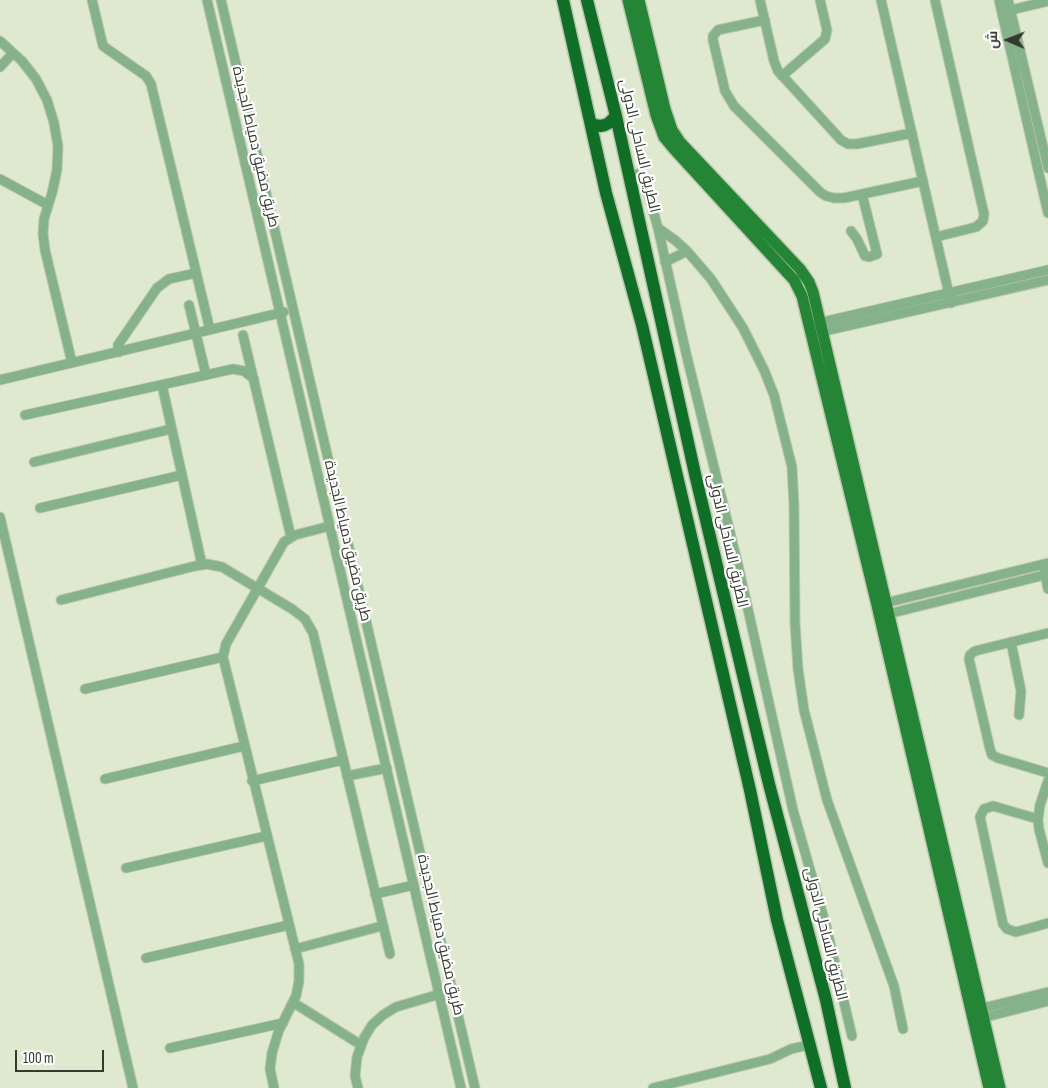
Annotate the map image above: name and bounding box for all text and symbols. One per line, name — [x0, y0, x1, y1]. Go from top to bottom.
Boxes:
north arrow — [983, 15, 1033, 65]
text: ش — [984, 31, 1001, 49]
street label: طريق مضيق دمياط الجديدة — [228, 65, 282, 229]
street label: الطريق الساحلى الدولى — [615, 77, 663, 215]
street label: طريق مضيق دمياط الجديدة — [320, 459, 374, 623]
street label: الطريق الساحلى الدولى — [703, 472, 751, 610]
street label: طريق مضيق دمياط الجديدة — [413, 853, 467, 1017]
street label: الطريق الساحلى الدولى — [800, 866, 850, 1002]
scale bar — [18, 1040, 106, 1072]
text: 100 m — [23, 1049, 54, 1068]

